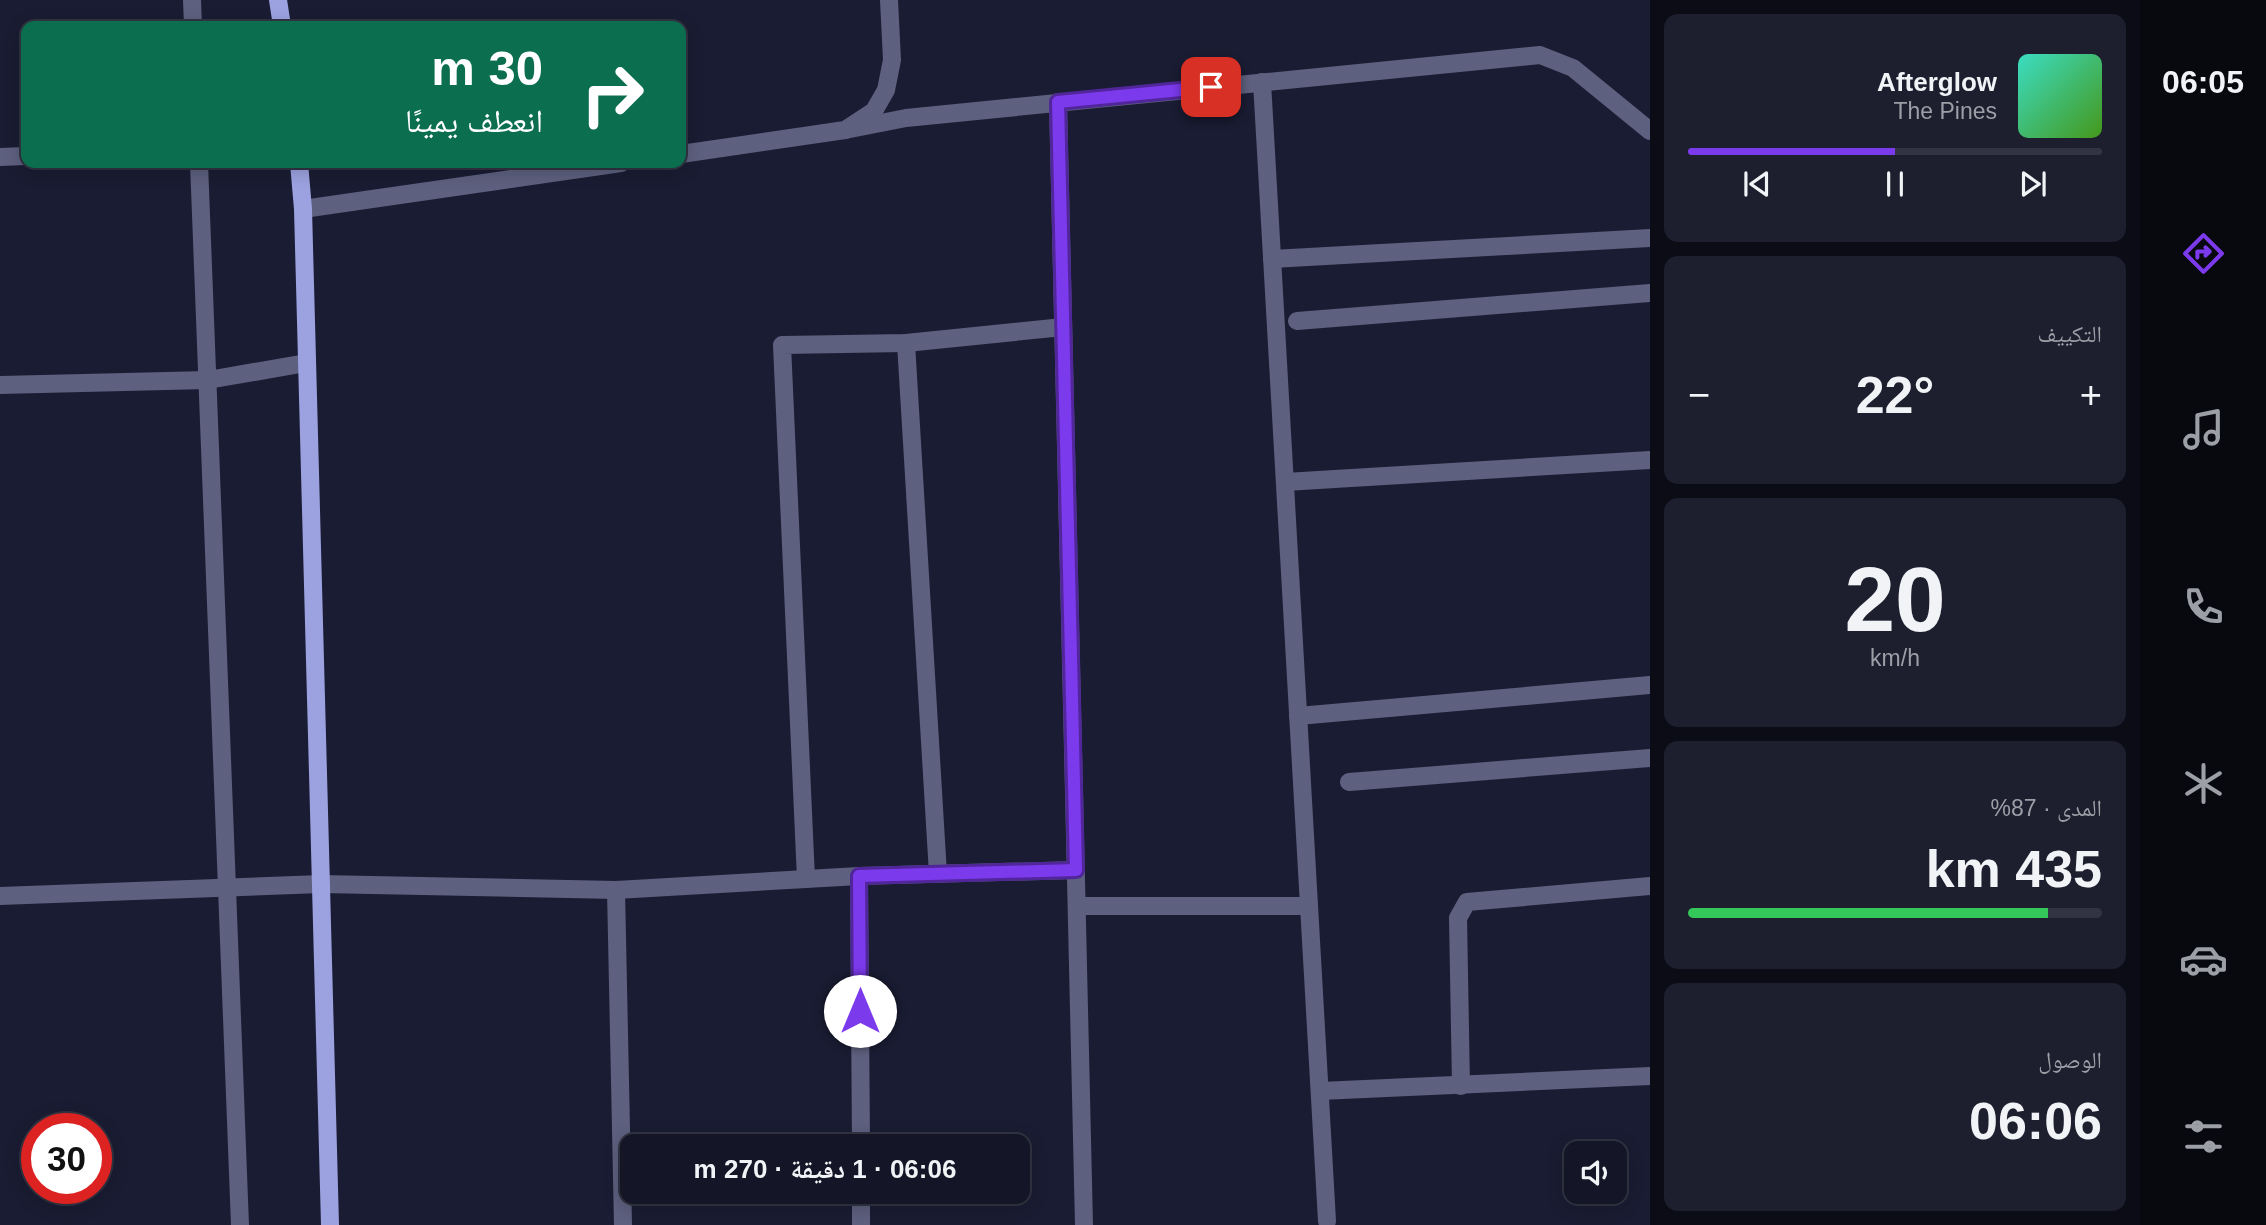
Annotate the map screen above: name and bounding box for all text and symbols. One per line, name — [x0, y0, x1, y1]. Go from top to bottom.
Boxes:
text: 30 m — [431, 41, 543, 95]
icon: right — [567, 49, 658, 140]
pin — [1181, 57, 1241, 117]
text: 06:05 — [2162, 64, 2244, 100]
text: Afterglow — [1877, 67, 1997, 97]
icon: arrive — [1192, 68, 1230, 106]
text: The Pines — [1893, 98, 1997, 124]
text: انعطف يمينًا — [405, 103, 543, 139]
icon: previous — [1738, 165, 1776, 203]
icon: pause — [1876, 165, 1914, 203]
icon: next — [2014, 165, 2052, 203]
icon: directions — [2179, 229, 2228, 278]
text: التكييف — [2037, 321, 2102, 347]
text: 22° — [1856, 366, 1934, 424]
text: − — [1688, 374, 1710, 416]
text: + — [2080, 374, 2102, 416]
icon: music — [2179, 405, 2228, 454]
text: 20 — [1844, 549, 1946, 650]
icon: phone — [2179, 582, 2228, 631]
text: km/h — [1870, 645, 1920, 671]
icon: climate — [2179, 759, 2228, 808]
text: المدى · 87% — [1991, 795, 2102, 821]
text: 435 km — [1926, 840, 2102, 898]
icon: car — [2179, 935, 2228, 984]
position arrow — [823, 974, 897, 1048]
text: الوصول — [2038, 1047, 2102, 1073]
text: 06:06 — [1969, 1092, 2102, 1150]
icon: filters — [2179, 1112, 2228, 1161]
speed limit sign: 30 — [21, 1113, 112, 1204]
map controls — [1564, 1141, 1627, 1204]
button: sound — [1564, 1141, 1627, 1204]
text: 06:06 · 1 دقيقة · 270 m — [694, 1154, 956, 1184]

